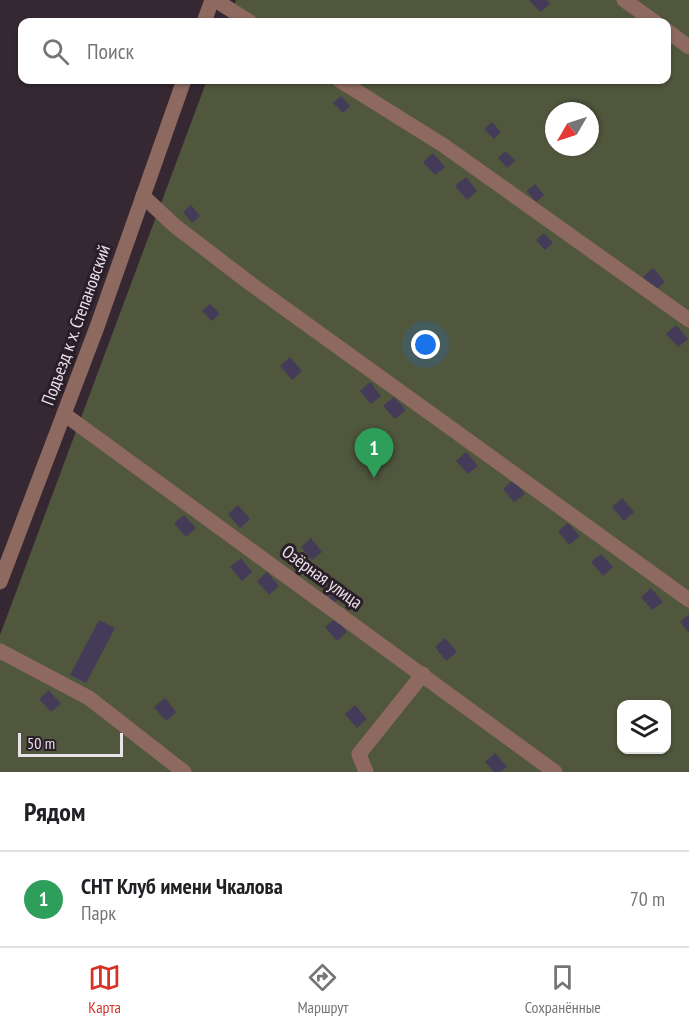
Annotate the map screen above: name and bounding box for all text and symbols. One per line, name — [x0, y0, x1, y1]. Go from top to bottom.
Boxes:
search box — [18, 18, 671, 84]
icon: search — [39, 35, 72, 68]
text: Поиск — [87, 37, 134, 65]
north arrow — [545, 102, 599, 156]
street label: Подъезд к х. Степановский — [36, 241, 115, 408]
your location — [411, 330, 440, 359]
pin: 1 — [354, 428, 394, 478]
street label: Озёрная улица — [277, 540, 367, 614]
map controls — [617, 700, 671, 754]
button: layers — [617, 700, 671, 754]
scale bar — [18, 730, 123, 758]
text: 50 m — [27, 733, 55, 753]
text: Рядом — [24, 795, 85, 828]
text: СНТ Клуб имени Чкалова — [81, 872, 283, 900]
text: 1 — [39, 886, 48, 912]
text: 70 m — [630, 886, 665, 912]
text: Парк — [81, 900, 116, 926]
tab: Карта — [88, 961, 121, 1017]
tab: Маршрут — [297, 961, 348, 1017]
tab: Сохранённые — [525, 961, 601, 1017]

